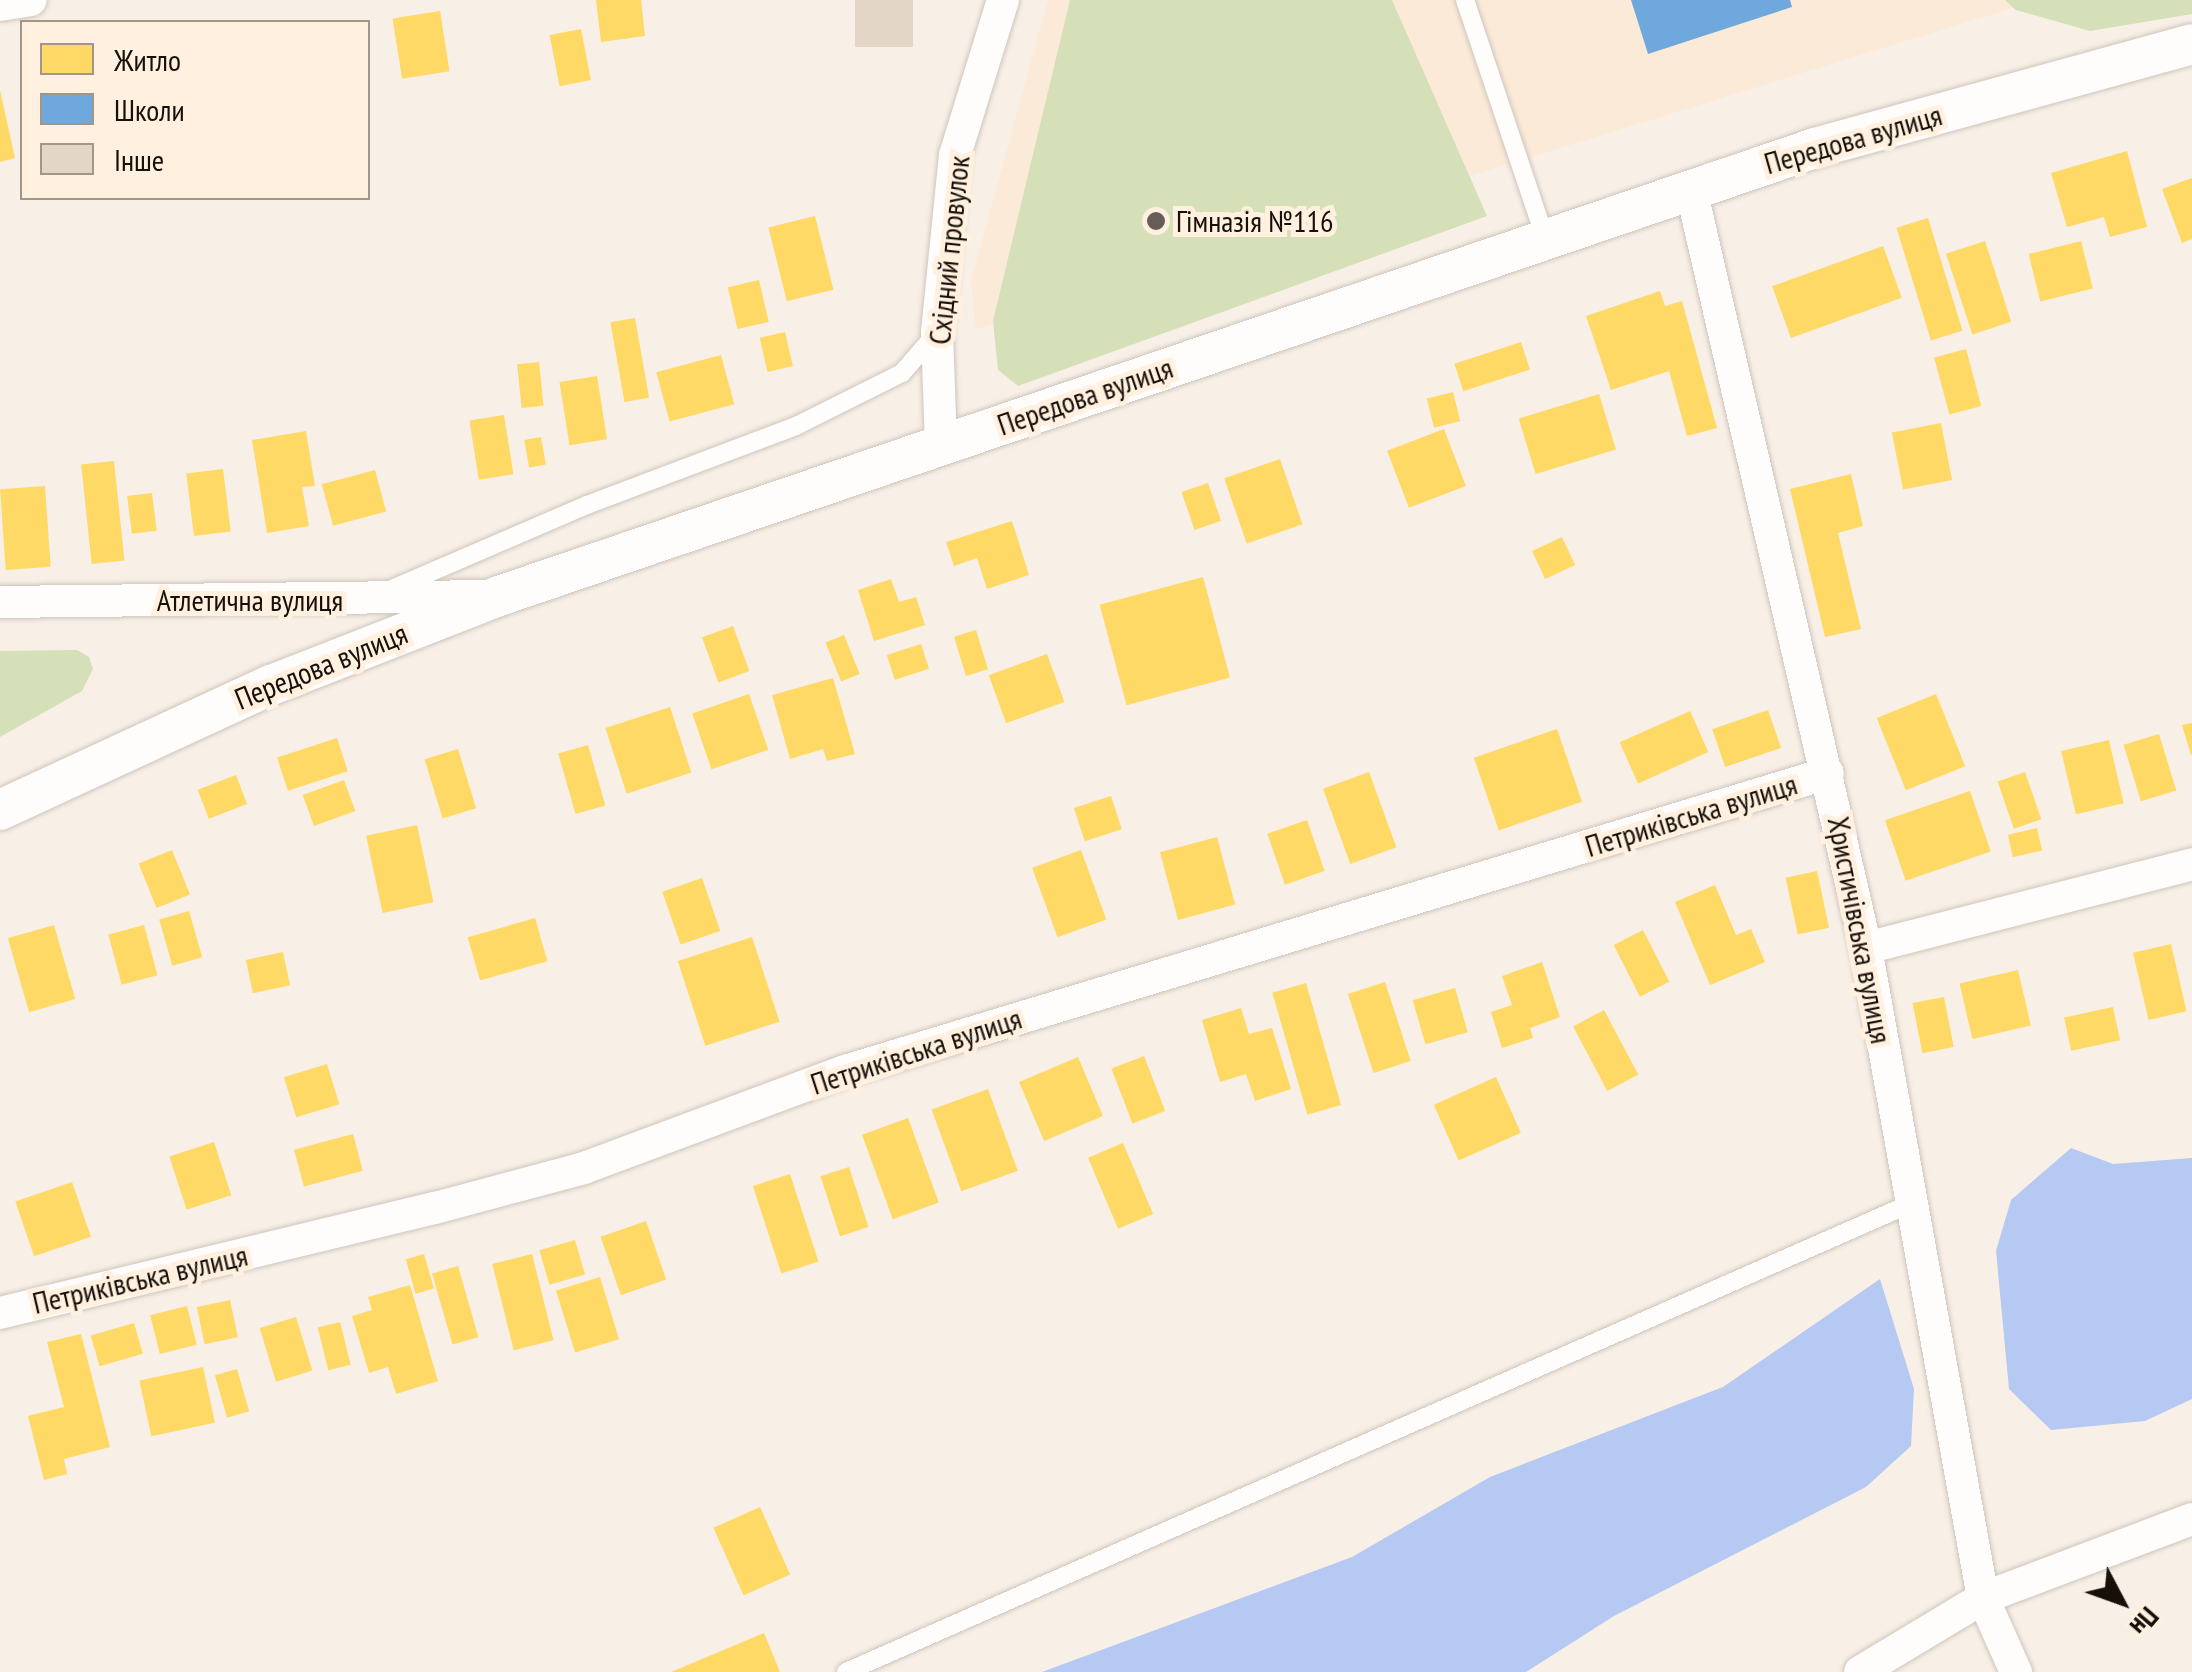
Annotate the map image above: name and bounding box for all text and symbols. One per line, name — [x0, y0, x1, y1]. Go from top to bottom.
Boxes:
legend — [20, 20, 370, 200]
text: Житло — [114, 40, 181, 79]
text: Школи — [114, 90, 185, 129]
street label: Передова вулиця — [1760, 96, 1946, 182]
text: Інше — [114, 140, 164, 179]
street label: Східний провулок — [921, 154, 977, 346]
place label: Гімназія №116 — [1176, 203, 1334, 239]
marker: Гімназія №116 — [1145, 210, 1167, 232]
street label: Передова вулиця — [993, 349, 1177, 443]
street label: Атлетична вулиця — [157, 582, 343, 618]
street label: Передова вулиця — [229, 615, 413, 717]
street label: Петриківська вулиця — [1581, 766, 1801, 864]
street label: Христичівська вулиця — [1820, 814, 1900, 1046]
street label: Петриківська вулиця — [806, 1000, 1026, 1102]
street label: Петриківська вулиця — [29, 1237, 251, 1321]
north arrow — [2072, 1552, 2172, 1652]
text: Пн — [2122, 1600, 2168, 1644]

